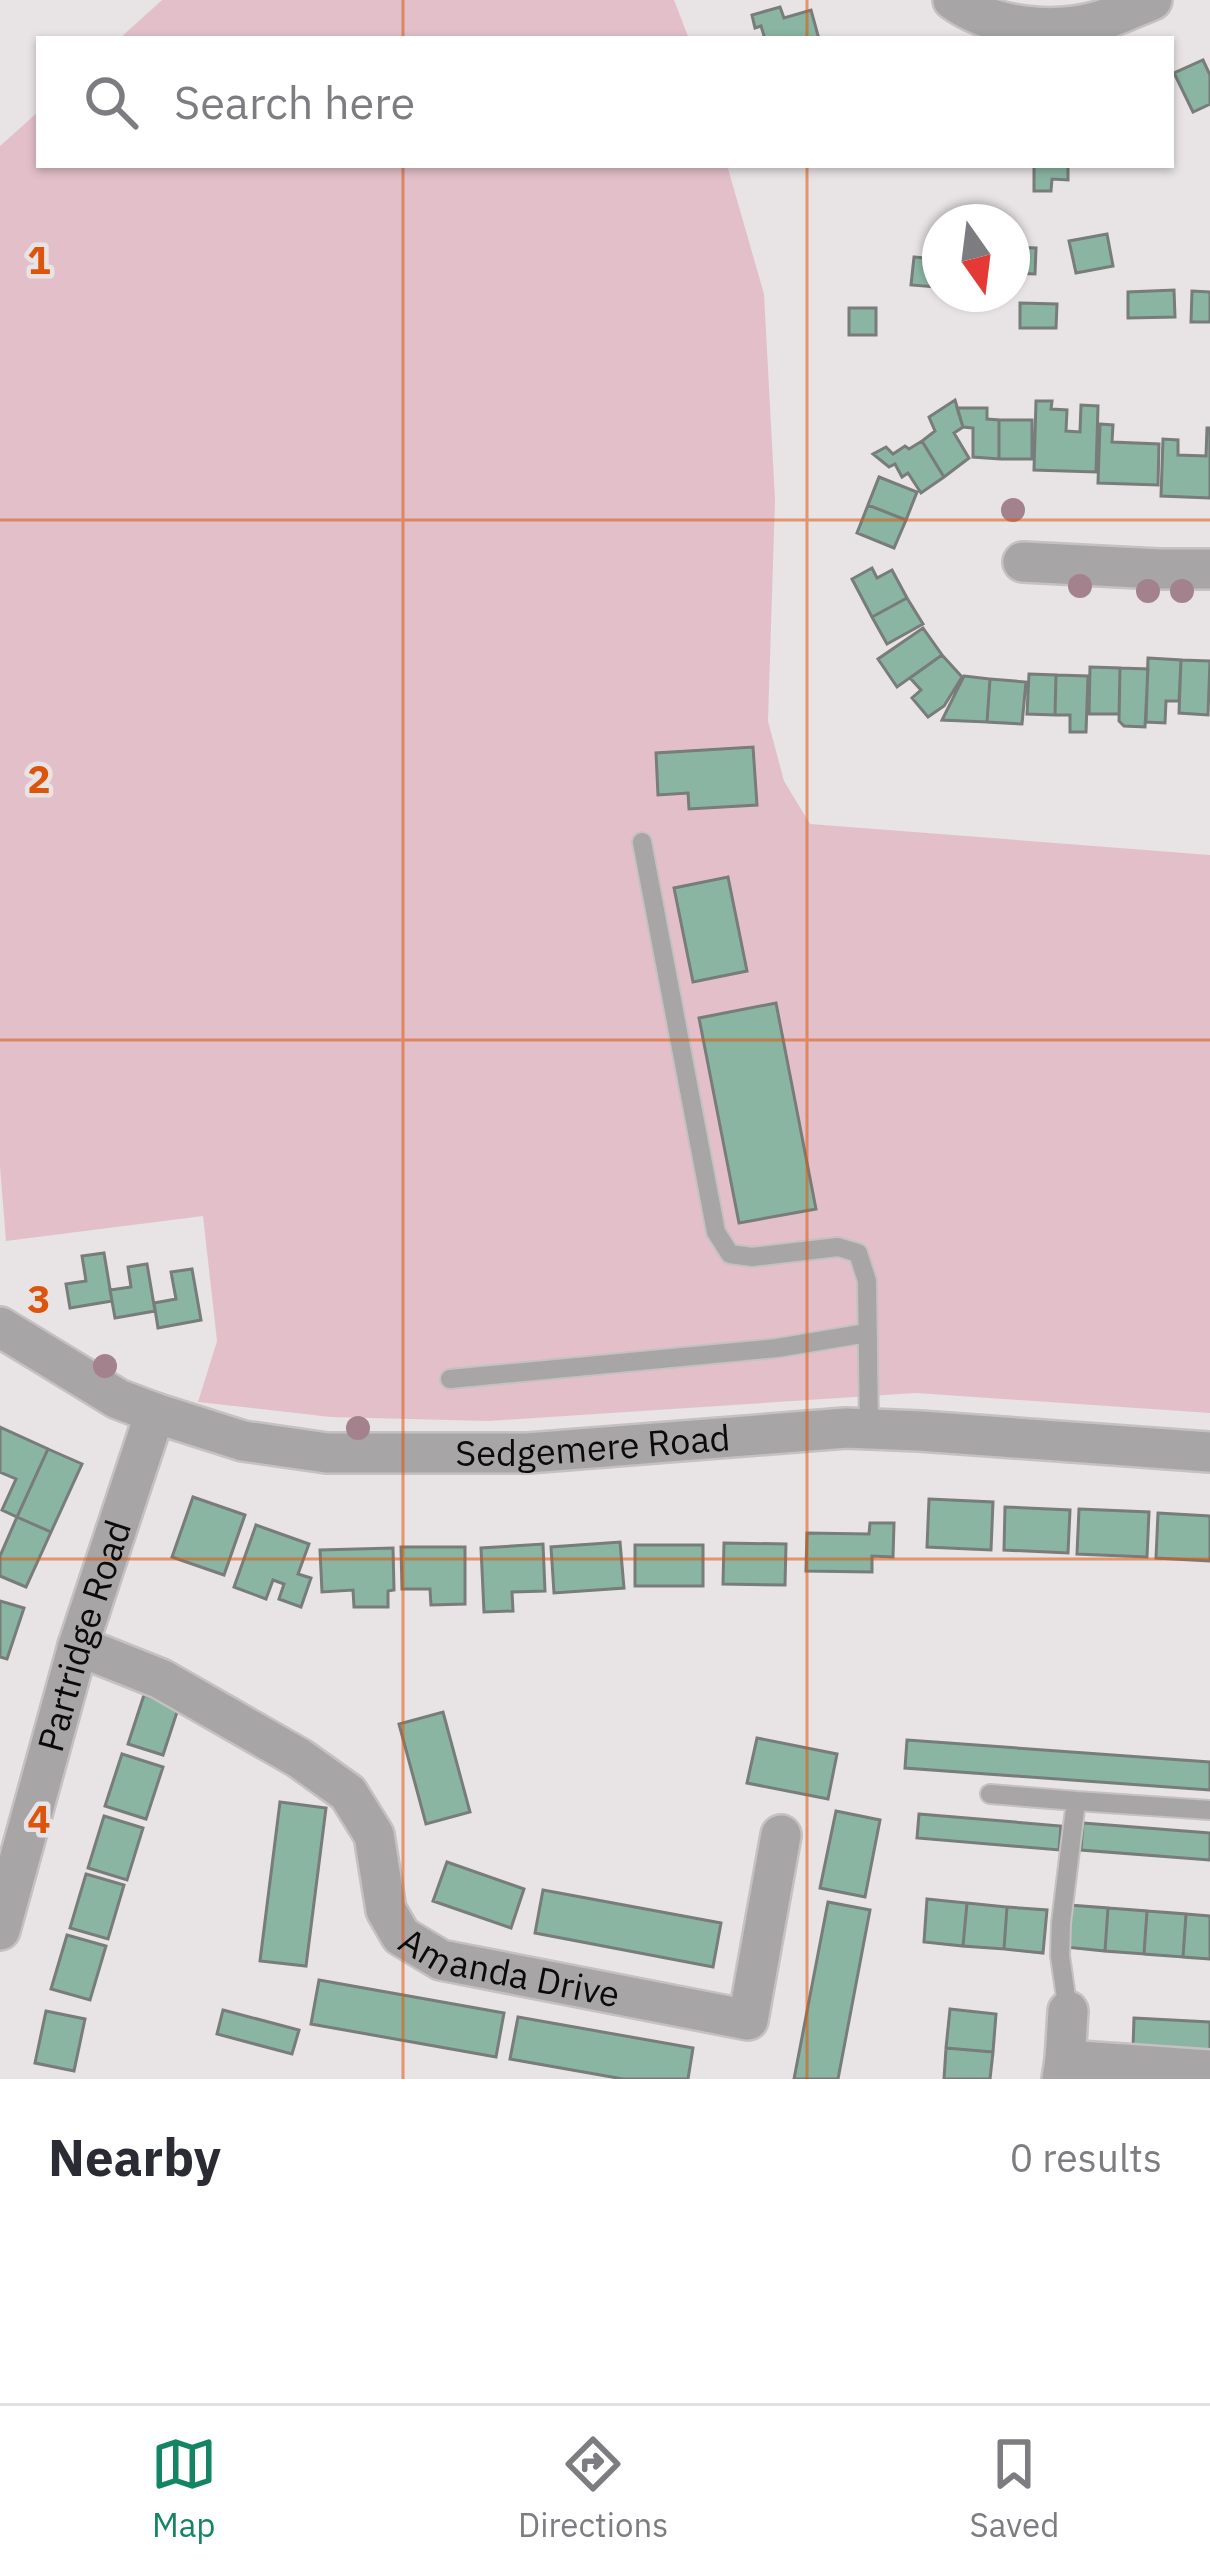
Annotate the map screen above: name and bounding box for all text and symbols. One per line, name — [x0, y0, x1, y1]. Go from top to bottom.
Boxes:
search box — [36, 36, 1174, 168]
icon: search — [78, 69, 144, 135]
text: Search here — [174, 73, 415, 131]
north arrow — [922, 204, 1030, 312]
text: 1 — [27, 234, 51, 285]
text: 2 — [27, 753, 51, 804]
text: 3 — [27, 1273, 51, 1324]
street label: Sedgemere Road — [455, 1413, 732, 1476]
street label: Partridge Road — [26, 1514, 141, 1757]
text: 4 — [27, 1793, 51, 1844]
street label: Amanda Drive — [391, 1916, 624, 2017]
text: Nearby — [48, 2124, 221, 2190]
text: 0 results — [1010, 2132, 1162, 2183]
tab: Map — [151, 2431, 217, 2546]
tab: Directions — [518, 2431, 668, 2546]
tab: Saved — [970, 2431, 1059, 2546]

